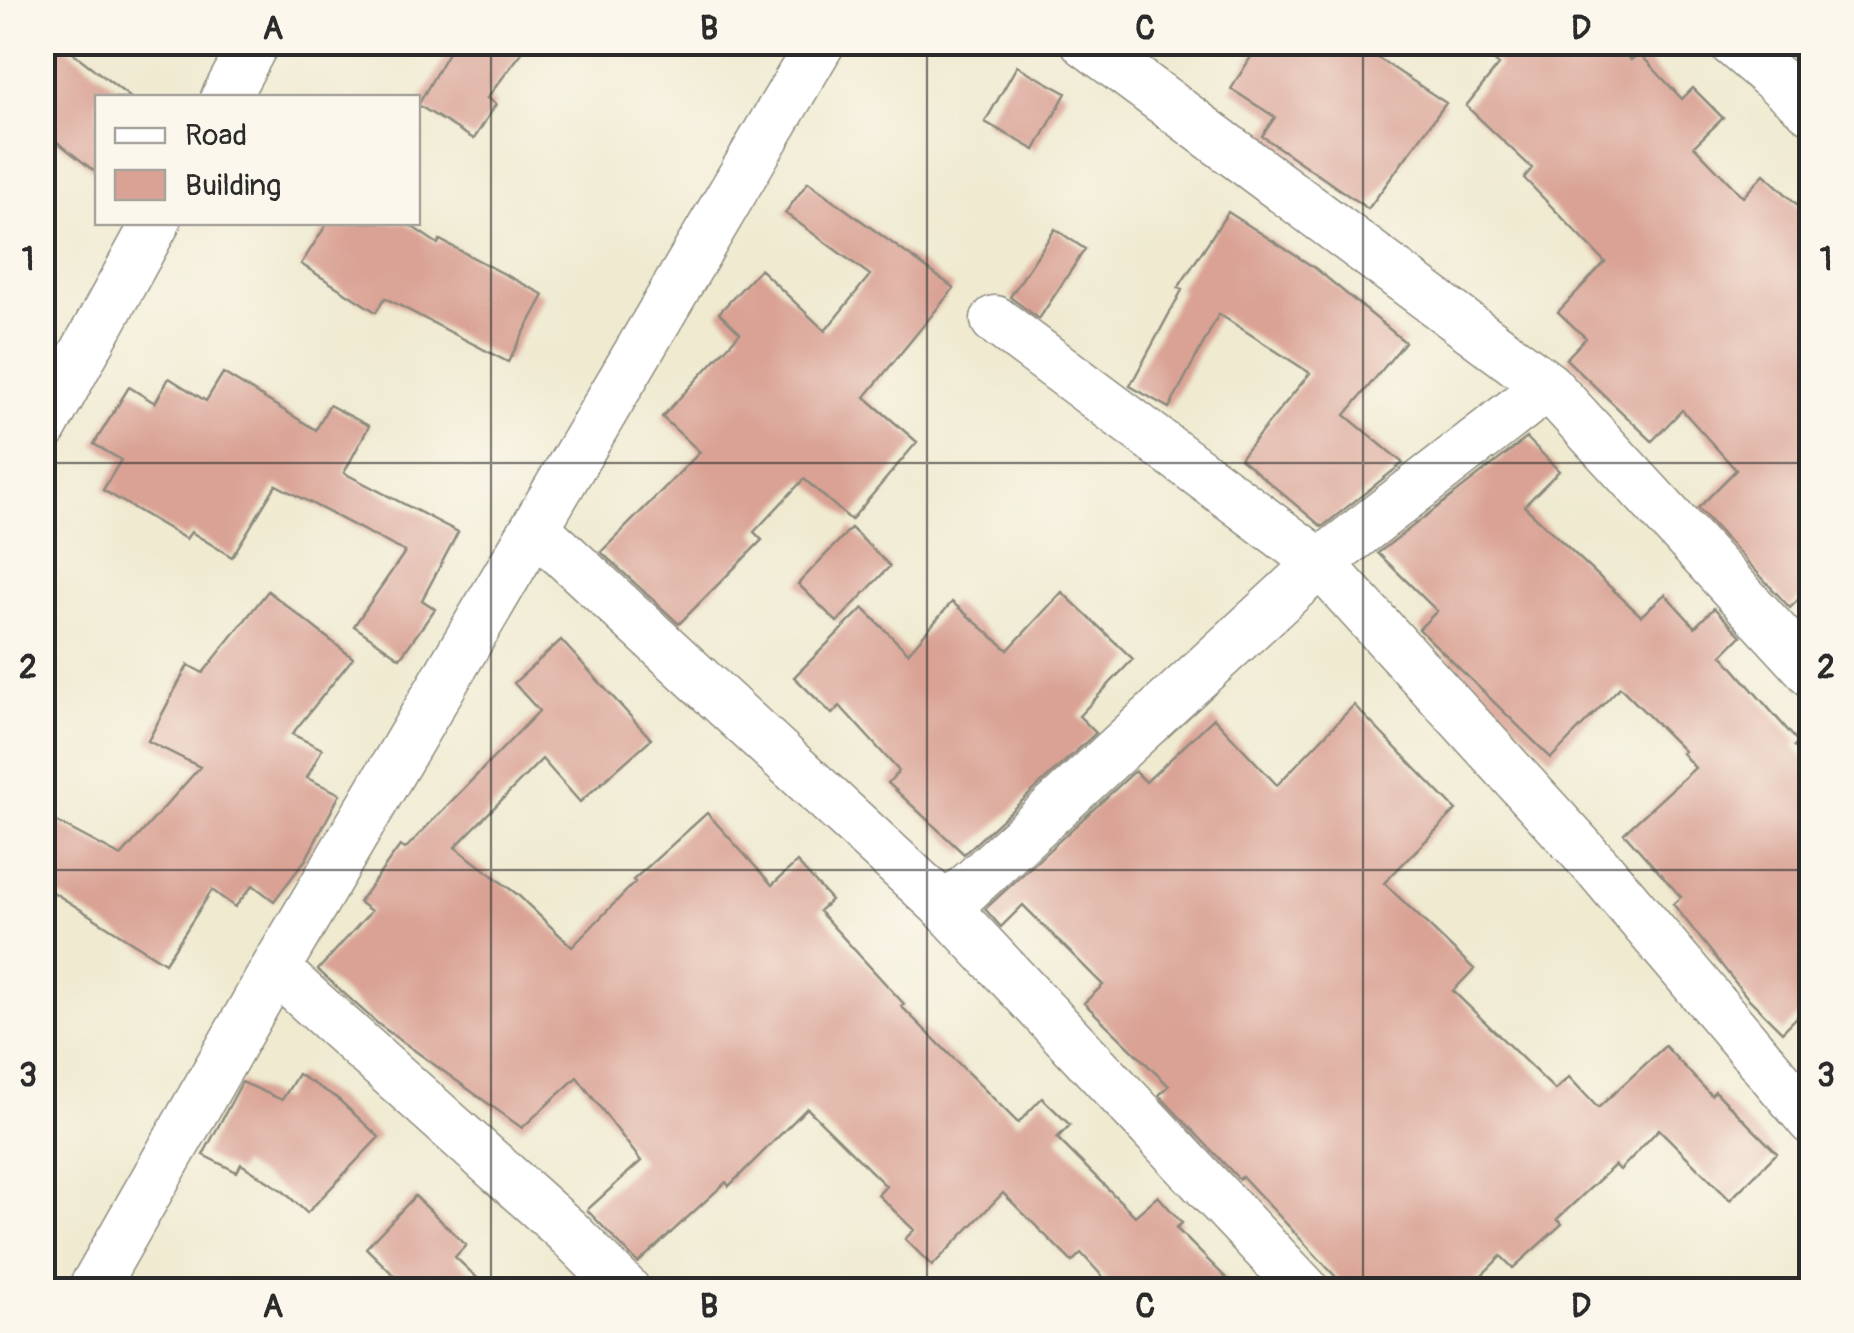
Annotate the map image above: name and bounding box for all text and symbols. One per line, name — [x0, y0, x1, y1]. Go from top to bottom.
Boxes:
text: A — [263, 9, 284, 49]
text: B — [700, 9, 718, 49]
text: C — [1135, 9, 1155, 49]
text: D — [1571, 9, 1591, 49]
legend — [95, 95, 420, 225]
text: Road — [185, 117, 247, 154]
text: Building — [185, 167, 281, 204]
text: 1 — [22, 240, 34, 280]
text: 1 — [1820, 240, 1832, 280]
text: 2 — [19, 648, 37, 688]
text: 2 — [1817, 648, 1835, 688]
text: 3 — [19, 1056, 37, 1096]
text: 3 — [1817, 1056, 1835, 1096]
text: A — [263, 1287, 284, 1327]
text: B — [700, 1287, 718, 1327]
text: C — [1135, 1287, 1155, 1327]
text: D — [1571, 1287, 1591, 1327]

